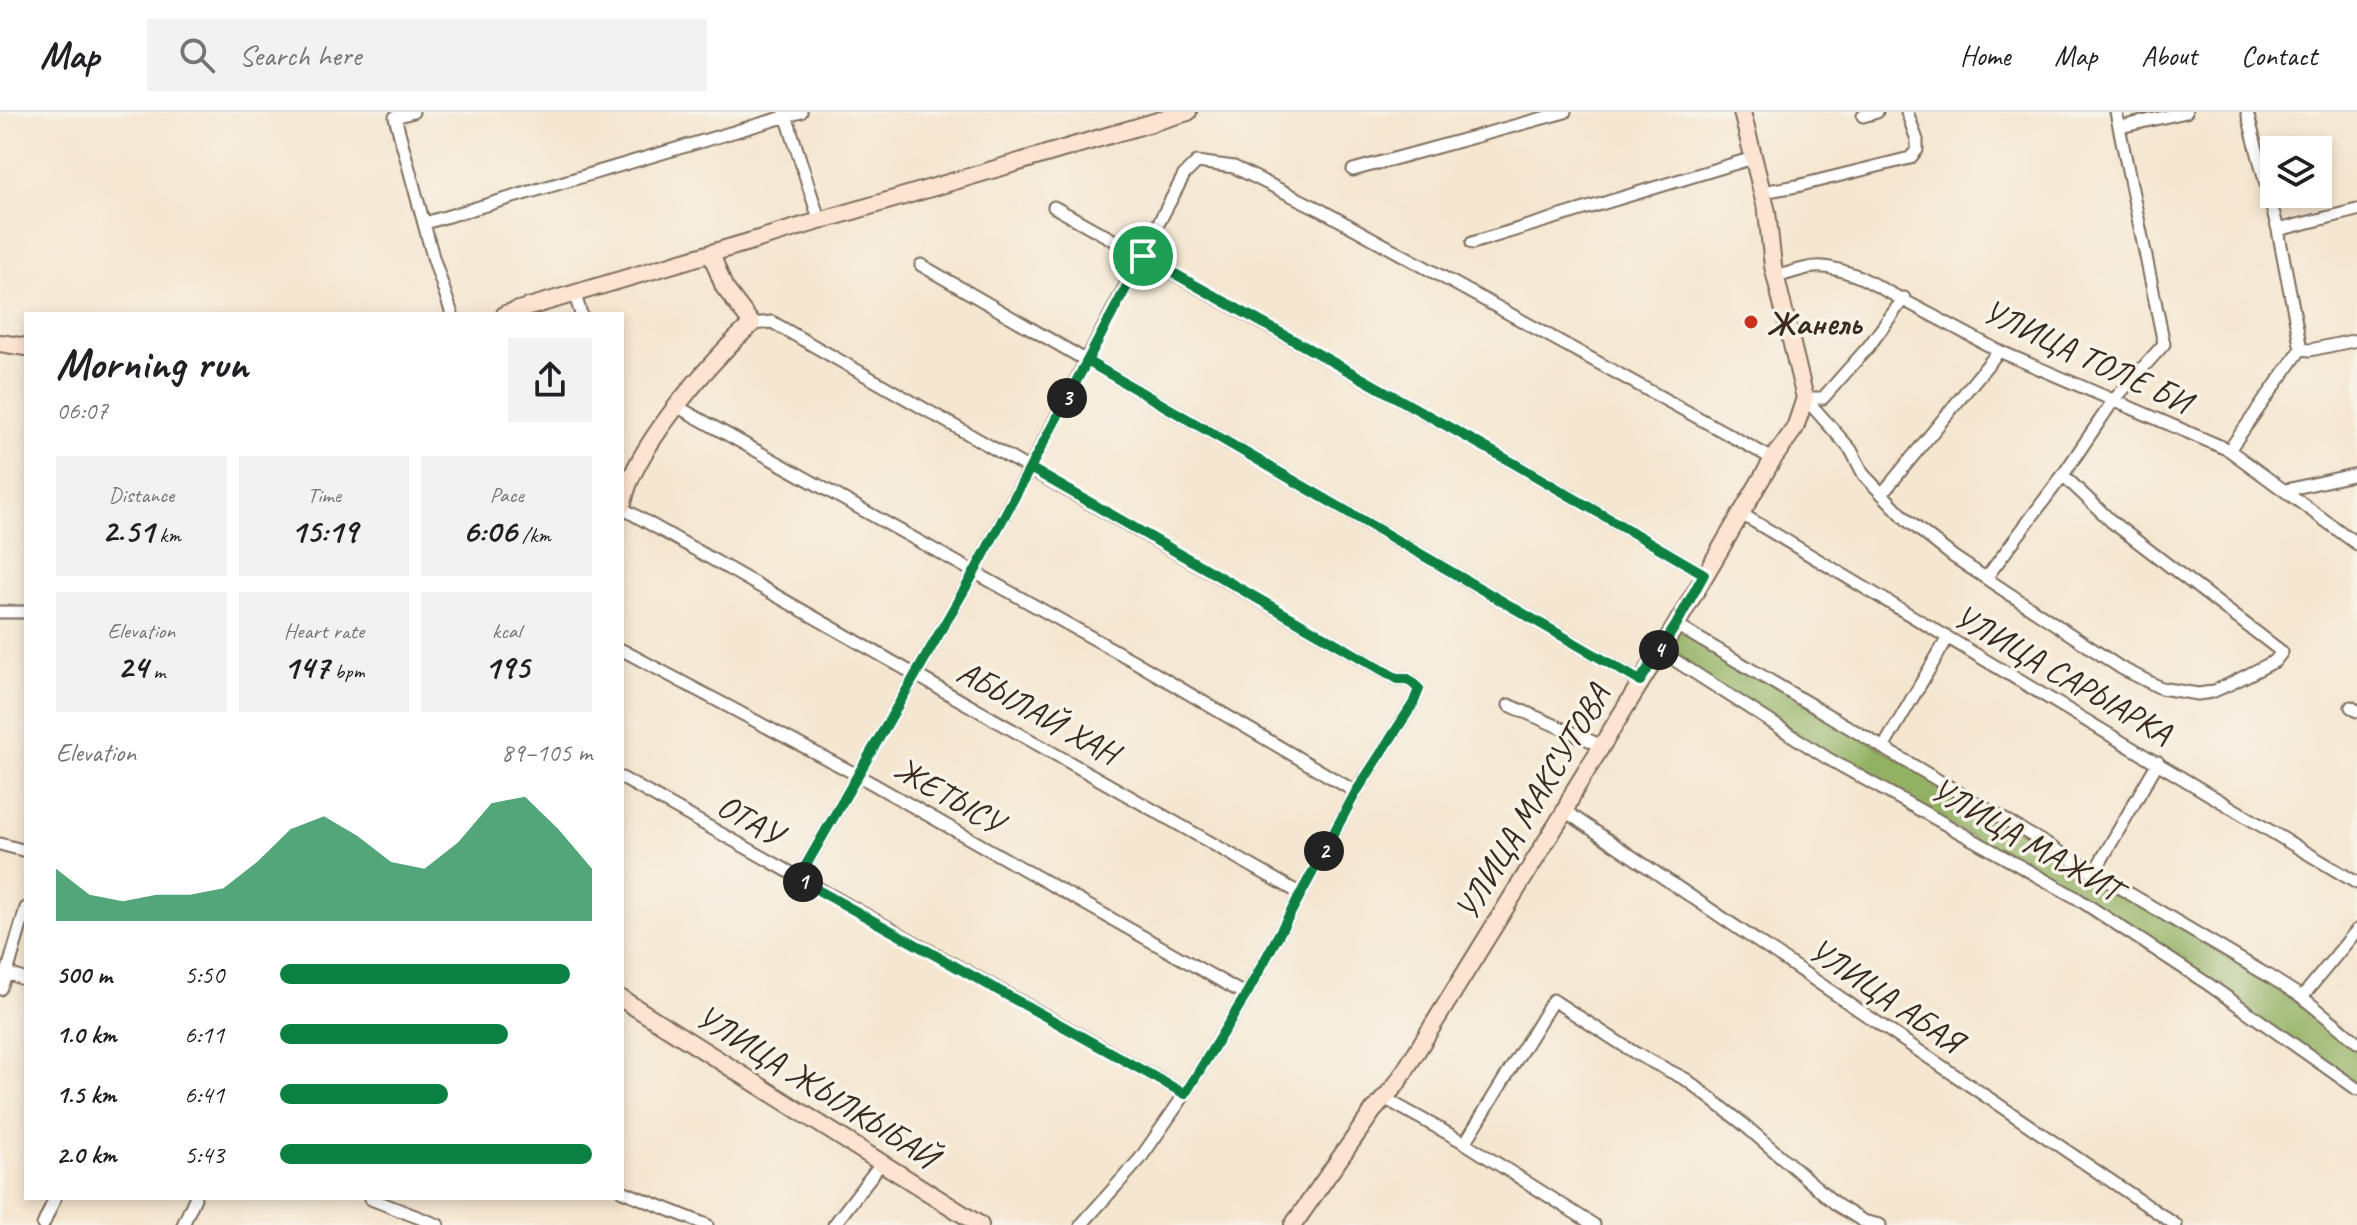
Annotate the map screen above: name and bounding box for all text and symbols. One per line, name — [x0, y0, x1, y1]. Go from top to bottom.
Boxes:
search box — [147, 19, 707, 91]
text: Map — [40, 32, 99, 79]
icon: search — [175, 33, 219, 77]
text: Search here — [239, 36, 361, 74]
text: Home — [1960, 38, 2010, 73]
text: Map — [2054, 38, 2097, 73]
text: About — [2141, 38, 2197, 73]
text: Contact — [2241, 38, 2317, 73]
map controls — [2260, 136, 2332, 208]
button: layers — [2260, 136, 2332, 208]
pin — [1109, 222, 1177, 290]
icon: arrive — [1121, 234, 1165, 278]
street label: УЛИЦА ТОЛЕ БИ — [1976, 289, 2203, 425]
place label: Жанель — [1767, 301, 1863, 344]
marker: Жанель — [1742, 313, 1760, 331]
text: Morning run — [56, 336, 248, 391]
button: share — [508, 338, 592, 422]
pin: 3 — [1047, 378, 1087, 418]
text: 3 — [1062, 384, 1072, 412]
text: 06:07 — [56, 394, 108, 427]
text: Distance — [109, 481, 174, 509]
text: Time — [307, 481, 341, 509]
text: Pace — [490, 481, 524, 509]
text: 2.51 — [102, 509, 154, 552]
text: 15:19 — [291, 509, 357, 552]
text: 6:06 — [463, 509, 517, 552]
text: km — [154, 521, 181, 549]
text: /km — [517, 521, 551, 549]
street label: УЛИЦА САРЫАРКА — [1946, 594, 2181, 754]
text: Elevation — [107, 617, 175, 645]
text: Heart rate — [284, 617, 364, 645]
text: kcal — [492, 617, 521, 645]
pin: 4 — [1639, 630, 1679, 670]
text: 4 — [1654, 636, 1664, 664]
text: 24 — [117, 645, 148, 688]
text: 147 — [283, 645, 329, 688]
text: 195 — [484, 645, 529, 688]
street label: АБЫЛАЙ ХАН — [950, 650, 1130, 776]
text: m — [148, 657, 165, 685]
text: bpm — [329, 657, 365, 685]
street label: УЛИЦА МАКСУТОВА — [1445, 675, 1620, 928]
text: Elevation — [56, 736, 136, 769]
text: 89–105 m — [501, 736, 592, 769]
street label: ЖЕТЫСУ — [887, 747, 1016, 846]
street label: УЛИЦА МАЖИТ — [1923, 767, 2136, 915]
street label: ОТАУ — [710, 783, 795, 857]
pin: 2 — [1304, 831, 1344, 871]
text: 2 — [1319, 837, 1329, 865]
pin: 1 — [783, 862, 823, 902]
text: 1 — [798, 868, 808, 896]
street label: УЛИЦА АБАЯ — [1801, 928, 1975, 1065]
text: 500 m — [56, 958, 112, 991]
text: 5:50 — [184, 958, 224, 991]
street label: УЛИЦА ЖЫЛКЫБАЙ — [688, 994, 950, 1180]
text: 1.0 km — [56, 1018, 116, 1051]
text: 6:11 — [184, 1018, 224, 1051]
text: 1.5 km — [56, 1078, 116, 1111]
text: 6:41 — [184, 1078, 224, 1111]
text: 2.0 km — [56, 1138, 116, 1171]
text: 5:43 — [184, 1138, 224, 1171]

